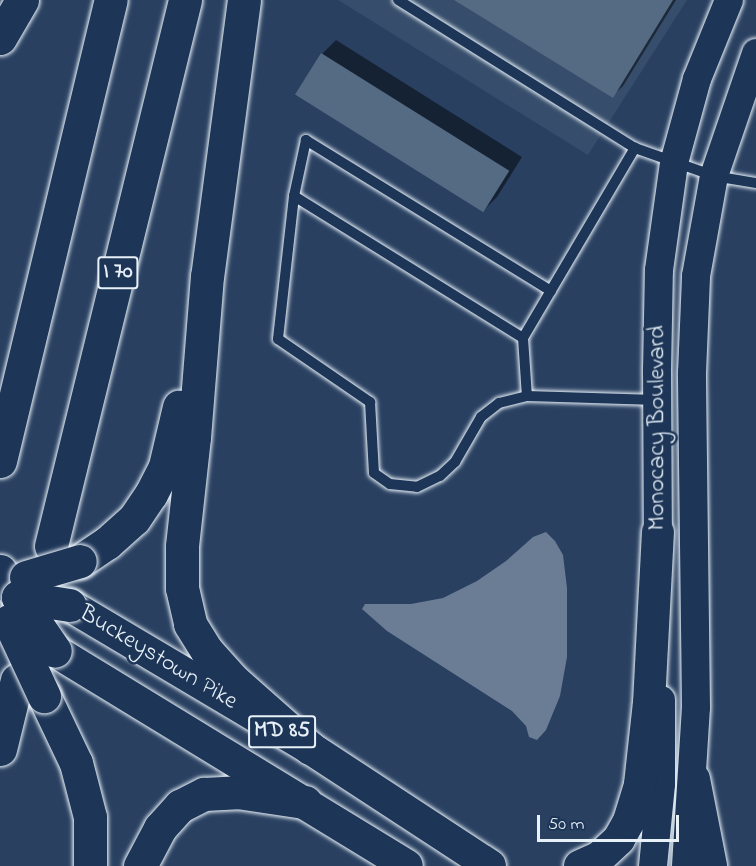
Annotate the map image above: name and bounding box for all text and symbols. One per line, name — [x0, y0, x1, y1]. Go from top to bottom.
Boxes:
road number: I 70 — [97, 254, 139, 292]
street label: Monocacy Boulevard — [644, 325, 672, 531]
street label: Buckeystown Pike — [74, 599, 242, 717]
road number: MD 85 — [248, 713, 316, 751]
scale bar — [540, 803, 682, 841]
text: 50 m — [548, 812, 585, 838]

